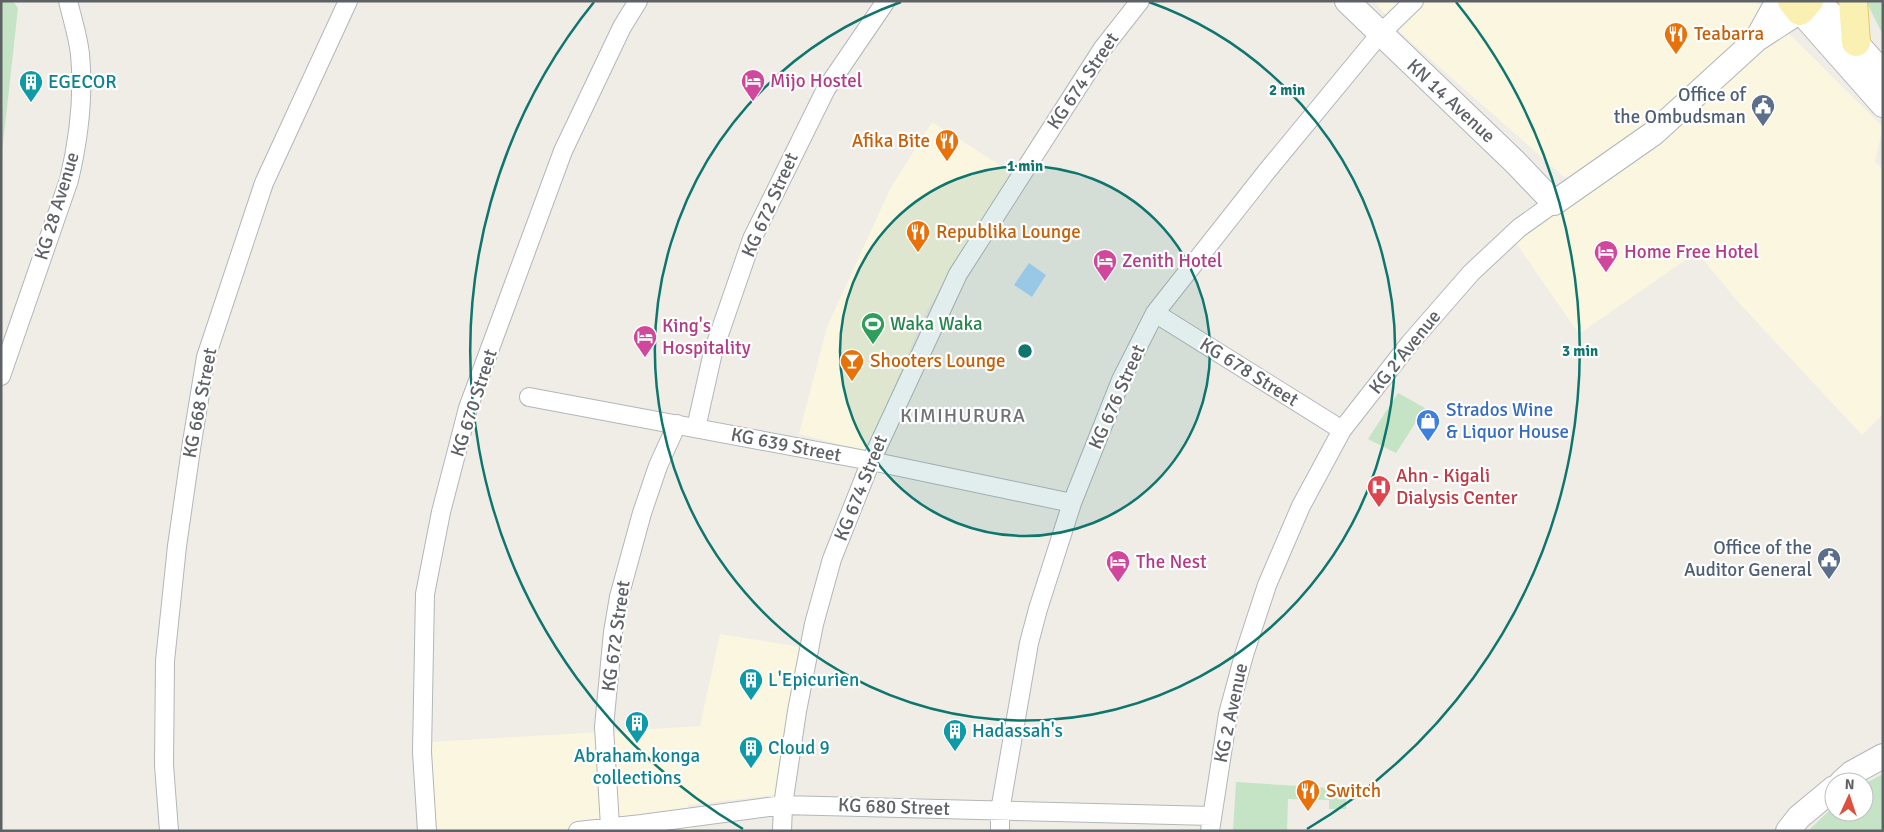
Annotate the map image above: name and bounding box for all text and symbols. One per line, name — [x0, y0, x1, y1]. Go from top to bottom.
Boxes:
restaurant icon: Teabarra — [1663, 21, 1689, 55]
place label: Teabarra — [1694, 22, 1764, 46]
street label: KG 674 Street — [1042, 28, 1124, 134]
street label: KN 14 Avenue — [1402, 54, 1500, 148]
hotel icon: Mijo Hostel — [740, 68, 766, 102]
building icon: EGECOR — [18, 69, 44, 103]
place label: Mijo Hostel — [770, 69, 862, 93]
place label: EGECOR — [48, 70, 117, 94]
text: 2 min — [1269, 81, 1305, 99]
place label: Office of the Ombudsman — [1614, 83, 1748, 129]
public building icon: Office of the Ombudsman — [1750, 93, 1776, 127]
restaurant icon: Afika Bite — [934, 128, 960, 162]
place label: Afika Bite — [852, 129, 930, 153]
street label: KG 28 Avenue — [29, 149, 85, 263]
street label: KG 672 Street — [736, 149, 804, 261]
text: 1 min — [1007, 157, 1043, 175]
restaurant icon: Republika Lounge — [905, 219, 931, 253]
place label: Republika Lounge — [936, 220, 1081, 244]
hotel icon: Home Free Hotel — [1593, 239, 1619, 273]
place label: Home Free Hotel — [1624, 240, 1759, 264]
hotel icon: Zenith Hotel — [1092, 248, 1118, 282]
place label: Zenith Hotel — [1122, 249, 1222, 273]
street label: KG 2 Avenue — [1364, 305, 1446, 399]
sports icon: Waka Waka — [860, 311, 886, 345]
place label: Waka Waka — [890, 312, 983, 336]
place label: King's Hospitality — [662, 314, 751, 360]
hotel icon: King's Hospitality — [632, 324, 658, 358]
street label: KG 678 Street — [1195, 332, 1303, 412]
street label: KG 676 Street — [1083, 341, 1151, 453]
centre of rings — [1016, 342, 1034, 360]
text: 3 min — [1562, 342, 1598, 360]
street label: KG 668 Street — [178, 345, 223, 460]
street label: KG 670 Street — [445, 346, 503, 460]
bar icon: Shooters Lounge — [839, 348, 865, 382]
place label: Shooters Lounge — [870, 349, 1006, 373]
place label: Strados Wine & Liquor House — [1446, 398, 1569, 444]
district label: KIMIHURURA — [900, 403, 1026, 428]
shop icon: Strados Wine & Liquor House — [1415, 408, 1441, 442]
street label: KG 639 Street — [729, 423, 844, 468]
street label: KG 674 Street — [829, 431, 893, 544]
place label: Ahn - Kigali Dialysis Center — [1396, 464, 1518, 510]
hospital icon: Ahn - Kigali Dialysis Center — [1366, 474, 1392, 508]
place label: Office of the Auditor General — [1684, 536, 1812, 582]
public building icon: Office of the Auditor General — [1816, 546, 1842, 580]
hotel icon: The Nest — [1105, 549, 1131, 583]
place label: The Nest — [1136, 550, 1207, 574]
street label: KG 672 Street — [596, 579, 636, 693]
street label: KG 2 Avenue — [1209, 661, 1253, 765]
building icon: L'Epicurien — [738, 667, 764, 701]
place label: L'Epicurien — [768, 668, 859, 692]
building icon: Abraham konga collections — [624, 710, 650, 744]
building icon: Hadassah's — [942, 718, 968, 752]
place label: Hadassah's — [972, 719, 1063, 743]
building icon: Cloud 9 — [738, 735, 764, 769]
place label: Cloud 9 — [768, 736, 830, 760]
place label: Abraham konga collections — [574, 744, 700, 790]
north arrow — [1824, 772, 1874, 822]
text: N — [1844, 776, 1855, 793]
restaurant icon: Switch — [1295, 778, 1321, 812]
place label: Switch — [1326, 779, 1381, 803]
street label: KG 680 Street — [838, 793, 951, 821]

